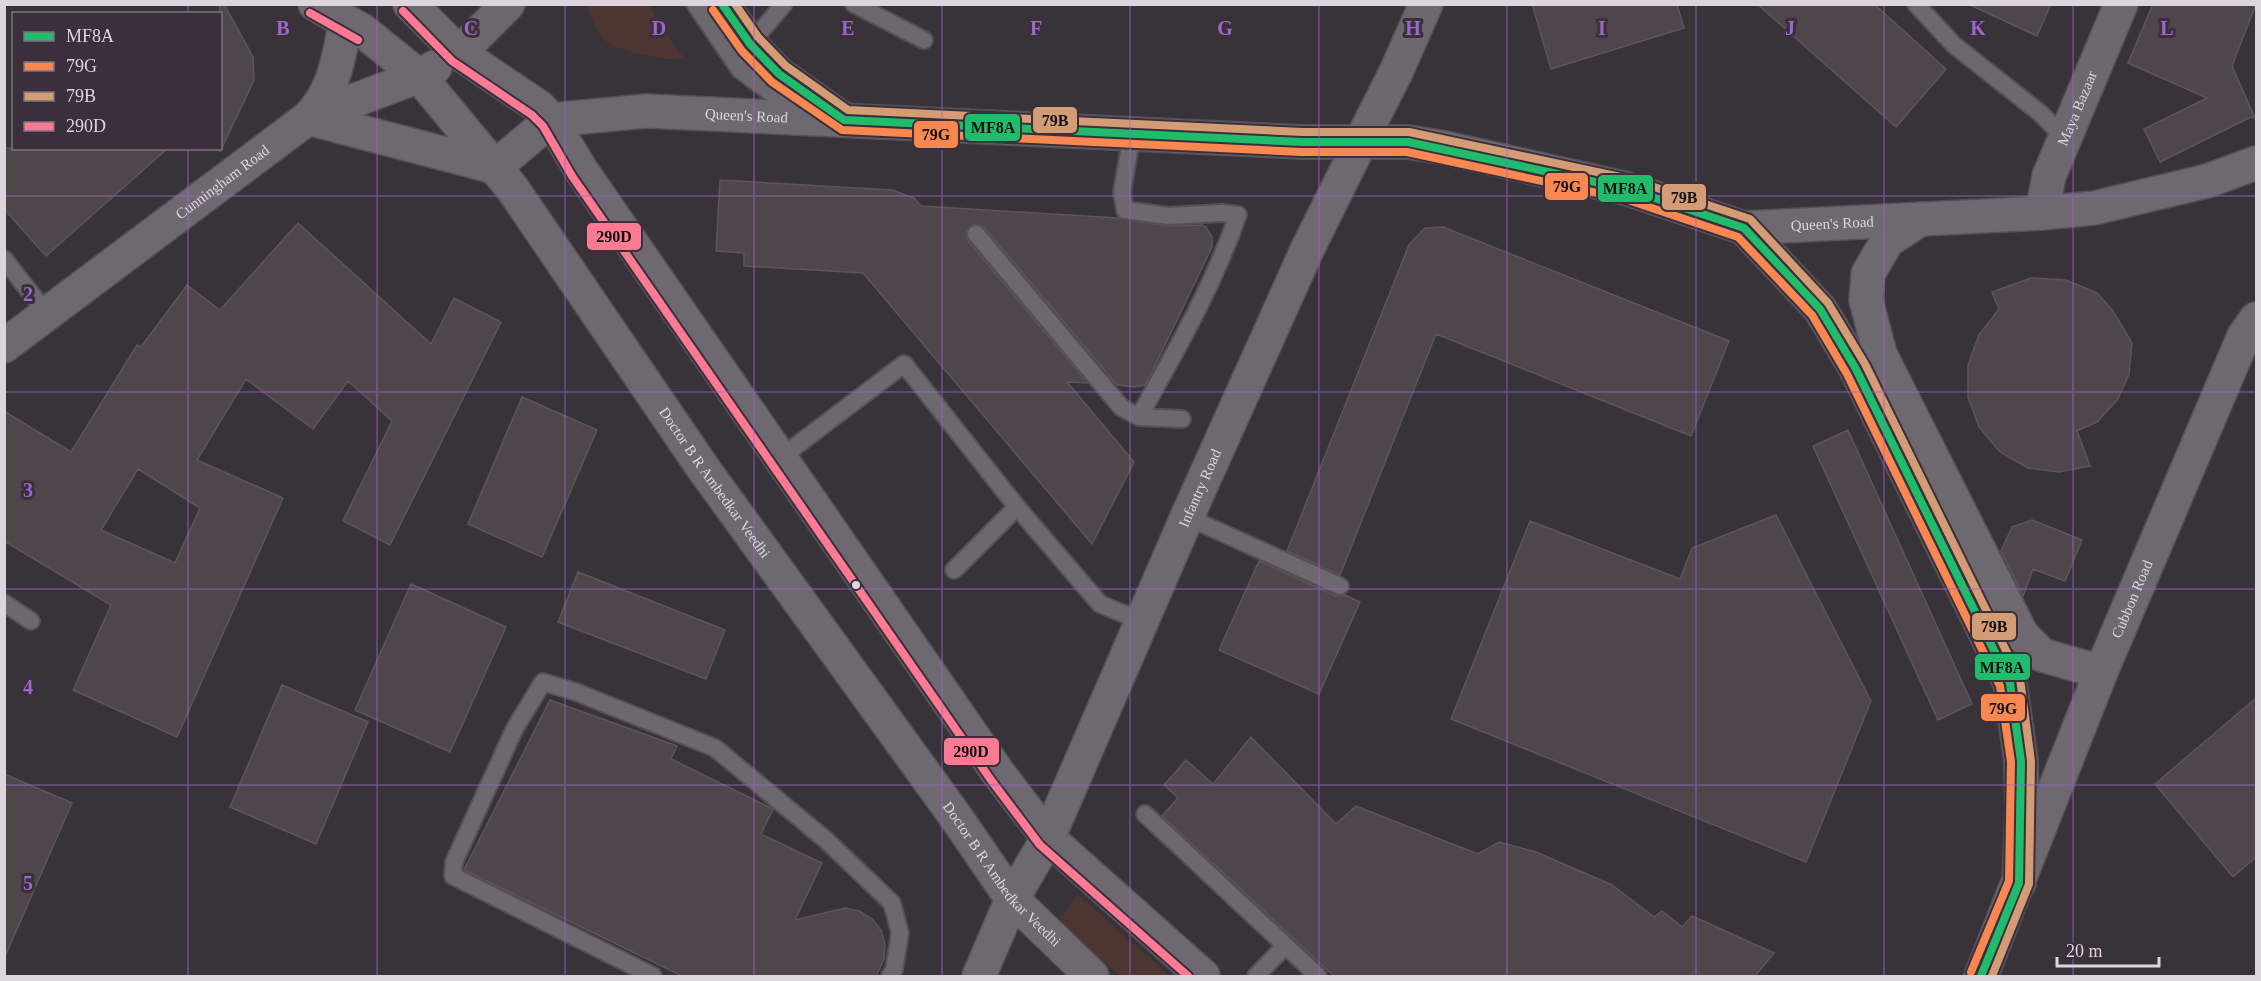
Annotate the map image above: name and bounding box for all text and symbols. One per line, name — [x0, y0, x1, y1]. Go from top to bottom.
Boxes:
legend — [12, 12, 222, 150]
text: B — [276, 17, 290, 39]
text: C — [464, 17, 478, 39]
text: D — [652, 17, 666, 39]
text: E — [841, 17, 855, 39]
text: F — [1030, 17, 1042, 39]
text: G — [1217, 17, 1233, 39]
text: H — [1405, 17, 1421, 39]
text: I — [1598, 17, 1606, 39]
text: J — [1785, 17, 1795, 39]
text: K — [1970, 17, 1986, 39]
text: L — [2160, 17, 2174, 39]
text: MF8A — [66, 26, 114, 46]
text: 79G — [66, 56, 97, 76]
street label: Maya Bazaar — [2055, 69, 2100, 148]
text: 79B — [66, 86, 96, 106]
street label: Queen's Road — [705, 106, 789, 126]
line badge: 79B — [1032, 106, 1078, 134]
text: 79B — [1042, 112, 1069, 129]
line badge: MF8A — [964, 113, 1021, 142]
text: 290D — [66, 116, 106, 136]
text: MF8A — [971, 119, 1016, 136]
line badge: 79G — [913, 120, 959, 149]
text: 79G — [922, 126, 951, 143]
street label: Cunningham Road — [172, 142, 273, 222]
line badge: 79G — [1544, 172, 1589, 201]
line badge: MF8A — [1597, 174, 1654, 203]
text: 79G — [1553, 178, 1582, 195]
text: MF8A — [1603, 180, 1648, 197]
line badge: 79B — [1661, 183, 1707, 211]
text: 79B — [1671, 189, 1698, 206]
street label: Queen's Road — [1790, 213, 1875, 234]
line badge: 290D — [586, 222, 642, 251]
text: 290D — [596, 228, 632, 245]
text: 2 — [23, 283, 33, 305]
street label: Doctor B R Ambedkar Veedhi — [656, 404, 773, 561]
street label: Infantry Road — [1176, 446, 1225, 530]
text: 3 — [23, 479, 33, 501]
street label: Cubbon Road — [2108, 557, 2156, 640]
unlabelled marker — [850, 579, 862, 591]
line badge: 79B — [1971, 612, 2017, 641]
text: 79B — [1981, 618, 2008, 635]
line badge: MF8A — [1974, 653, 2031, 681]
text: MF8A — [1980, 659, 2025, 676]
text: 4 — [23, 676, 33, 698]
line badge: 79G — [1980, 693, 2026, 722]
text: 79G — [1989, 700, 2018, 717]
line badge: 290D — [943, 737, 1000, 766]
text: 290D — [953, 743, 989, 760]
street label: Doctor B R Ambedkar Veedhi — [940, 799, 1064, 950]
text: 5 — [23, 872, 33, 894]
scale bar — [2057, 930, 2159, 968]
text: 20 m — [2066, 941, 2103, 961]

